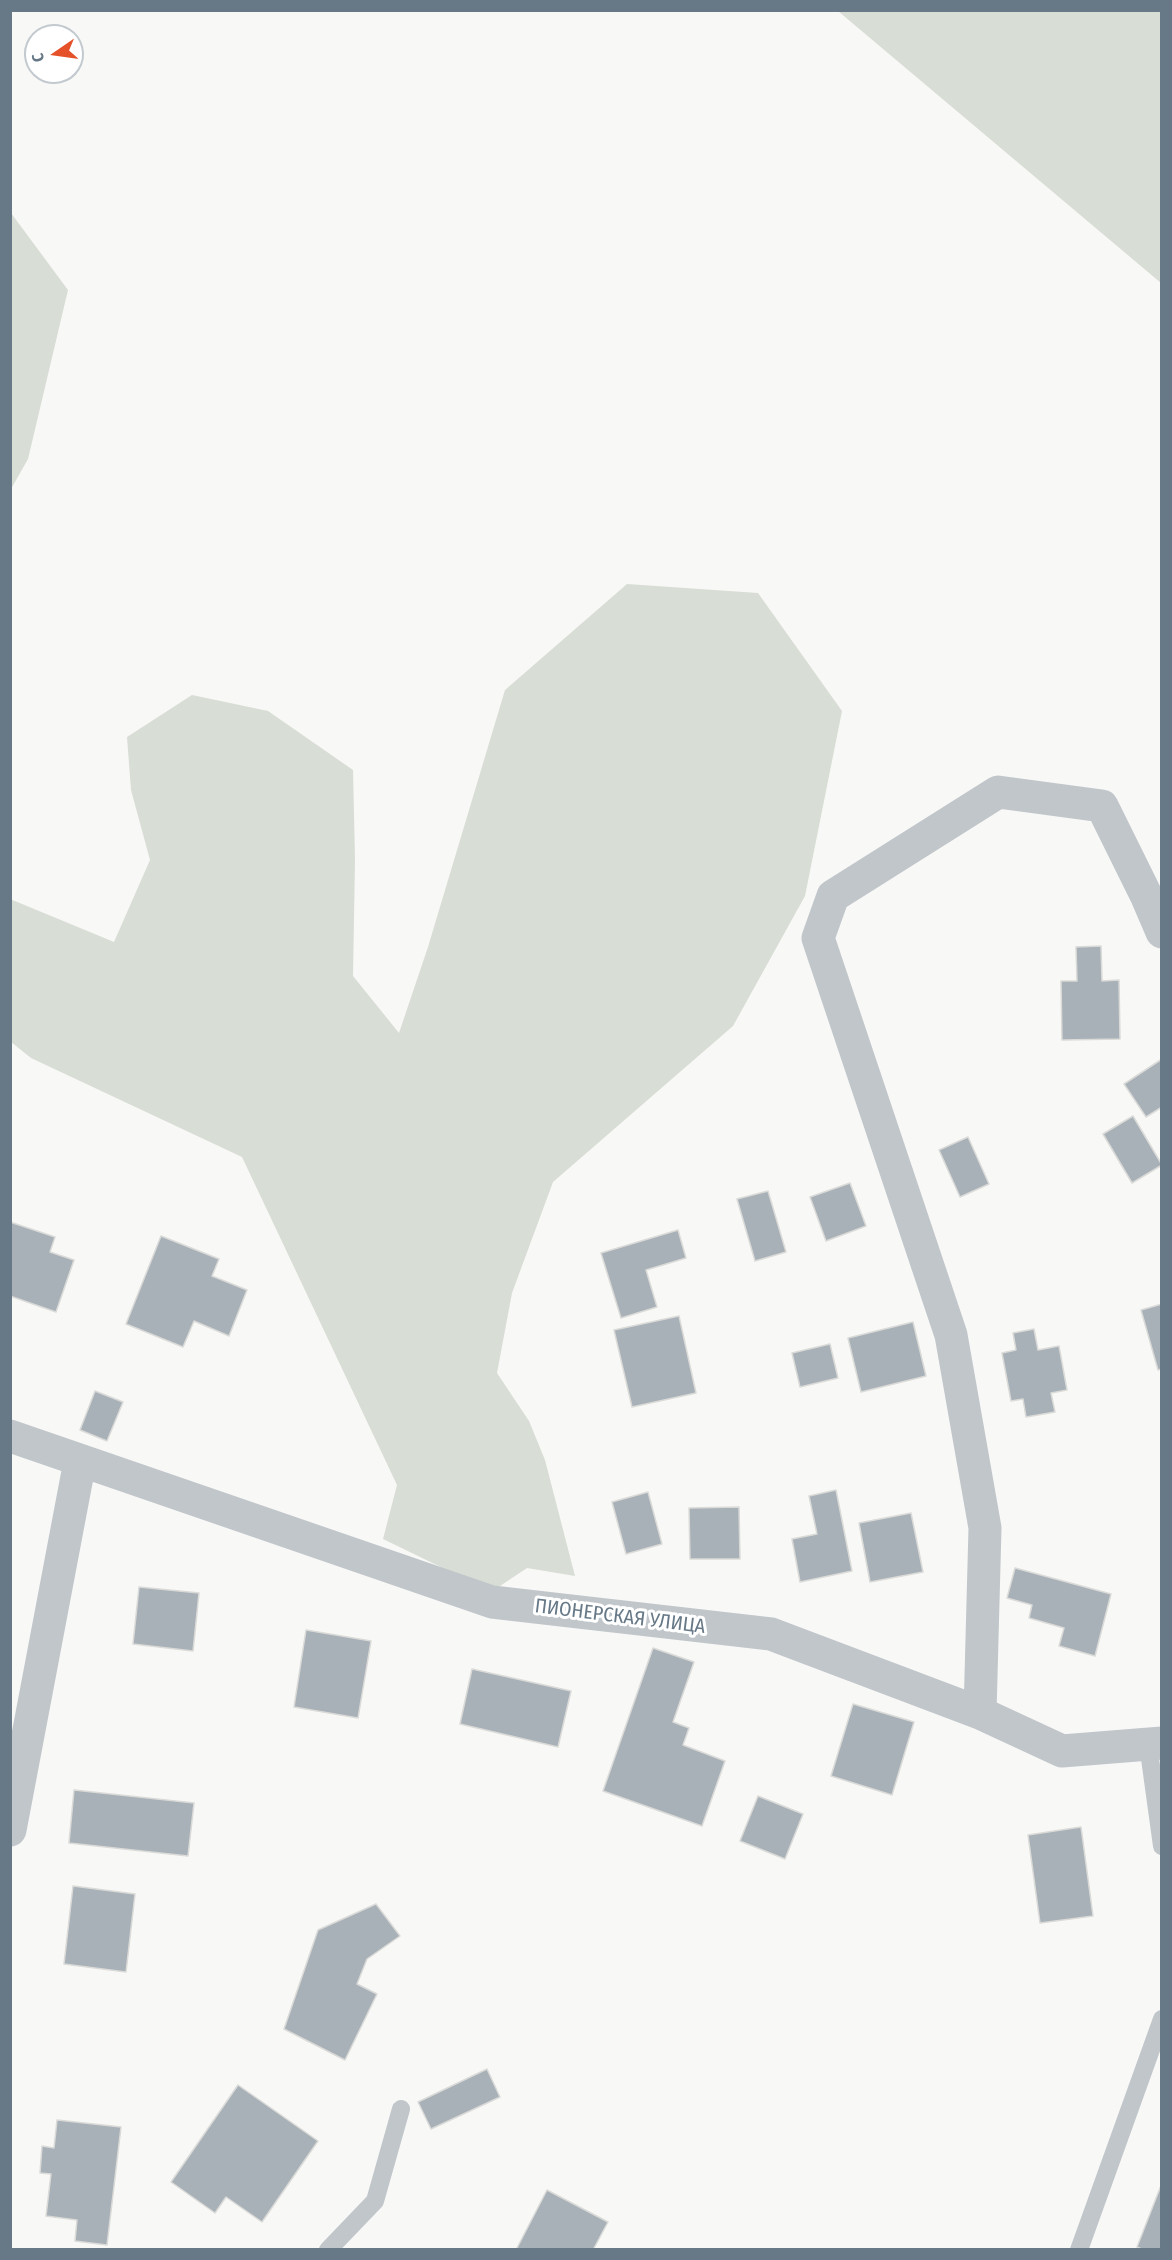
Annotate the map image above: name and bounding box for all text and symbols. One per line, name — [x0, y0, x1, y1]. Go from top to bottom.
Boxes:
north arrow — [24, 24, 84, 84]
text: С — [28, 51, 48, 64]
street label: ПИОНЕРСКАЯ УЛИЦА — [533, 1595, 707, 1639]

